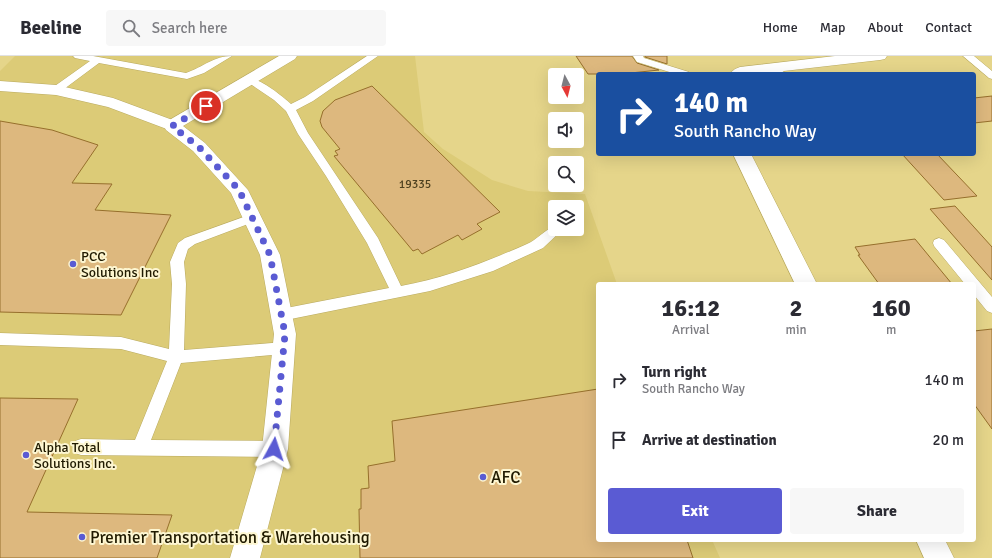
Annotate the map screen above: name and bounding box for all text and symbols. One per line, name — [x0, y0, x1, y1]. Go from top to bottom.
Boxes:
search box — [106, 10, 386, 46]
text: Beeline — [20, 16, 82, 40]
icon: search — [120, 17, 142, 39]
text: Search here — [152, 19, 227, 37]
text: Home — [763, 19, 798, 36]
text: Map — [820, 19, 845, 36]
text: About — [867, 19, 903, 36]
text: Contact — [925, 19, 972, 36]
north arrow — [548, 68, 584, 104]
map controls — [548, 68, 584, 236]
text: 140 m — [674, 86, 748, 120]
icon: right — [608, 88, 660, 140]
pin — [189, 89, 223, 123]
icon: arrive — [195, 95, 217, 117]
button: sound — [548, 112, 584, 148]
text: South Rancho Way — [674, 120, 816, 142]
button: search — [548, 156, 584, 192]
house number: 19335 — [399, 177, 431, 192]
button: layers — [548, 200, 584, 236]
place label: PCC Solutions Inc — [81, 248, 159, 281]
marker: PCC Solutions Inc — [68, 259, 78, 269]
text: 16:12 — [661, 293, 720, 323]
text: 2 — [790, 293, 802, 323]
text: 160 — [872, 293, 911, 323]
text: Arrival — [672, 322, 709, 338]
text: min — [786, 322, 807, 338]
text: m — [886, 322, 896, 338]
text: Turn right — [642, 363, 707, 381]
icon: right — [608, 369, 630, 391]
text: 140 m — [924, 371, 964, 389]
text: South Rancho Way — [642, 381, 745, 397]
position arrow — [253, 428, 295, 470]
icon: arrive — [608, 429, 630, 451]
text: Arrive at destination — [642, 431, 777, 449]
text: 20 m — [933, 431, 964, 449]
place label: Alpha Total Solutions Inc. — [34, 439, 116, 472]
marker: Alpha Total Solutions Inc. — [21, 450, 31, 460]
place label: AFC — [491, 467, 520, 488]
marker: AFC — [478, 472, 488, 482]
button: Exit — [608, 488, 782, 534]
button: Share — [790, 488, 964, 534]
place label: Premier Transportation & Warehousing — [90, 527, 370, 548]
marker: Premier Transportation & Warehousing — [77, 532, 87, 542]

